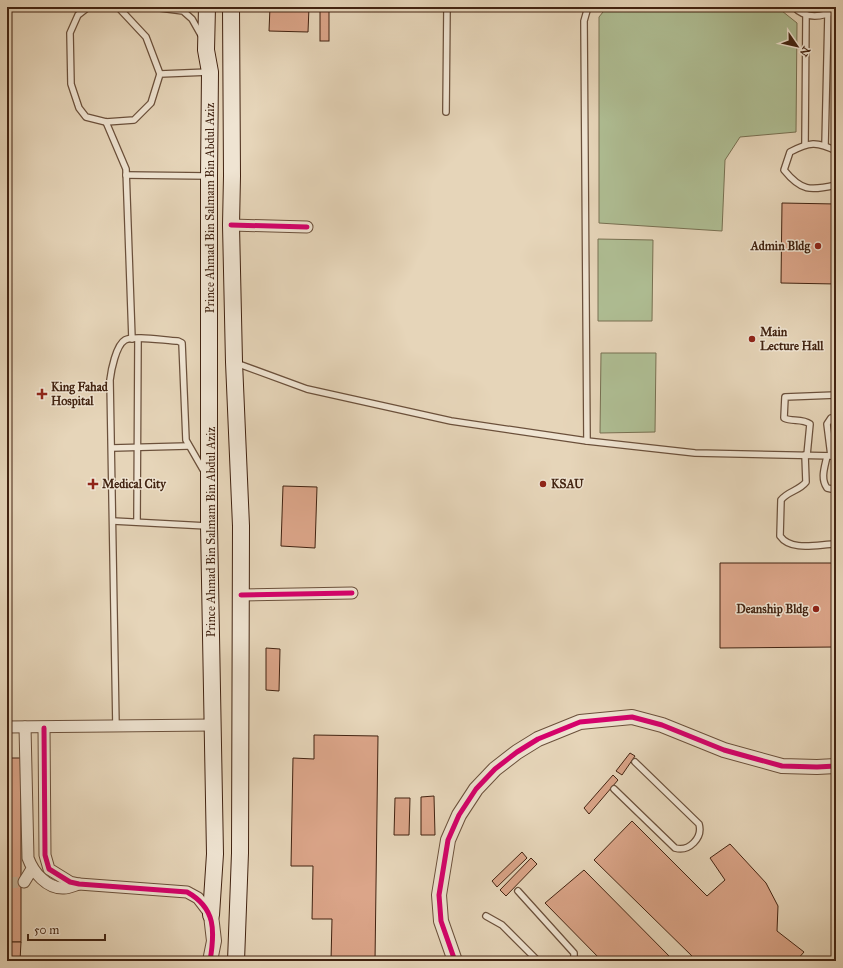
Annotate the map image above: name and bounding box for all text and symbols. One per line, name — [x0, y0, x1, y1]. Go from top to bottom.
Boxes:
north arrow — [777, 26, 817, 66]
text: N — [797, 44, 813, 59]
street label: Prince Ahmad Bin Salmam Bin Abdul Aziz — [203, 102, 217, 313]
place label: Admin Bldg — [750, 239, 810, 254]
marker: Admin Bldg — [813, 241, 823, 251]
place label: Main Lecture Hall — [760, 325, 824, 353]
marker: Main Lecture Hall — [747, 334, 757, 344]
place label: King Fahad Hospital — [51, 380, 109, 409]
marker: King Fahad Hospital — [36, 388, 48, 400]
street label: Prince Ahmad Bin Salmam Bin Abdul Aziz — [204, 426, 218, 637]
place label: Medical City — [102, 477, 167, 492]
place label: KSAU — [551, 477, 584, 491]
marker: Medical City — [87, 478, 99, 490]
marker: KSAU — [538, 479, 548, 489]
place label: Deanship Bldg — [736, 602, 808, 617]
marker: Deanship Bldg — [811, 604, 821, 614]
scale bar — [28, 916, 105, 942]
text: 50 m — [34, 923, 59, 937]

